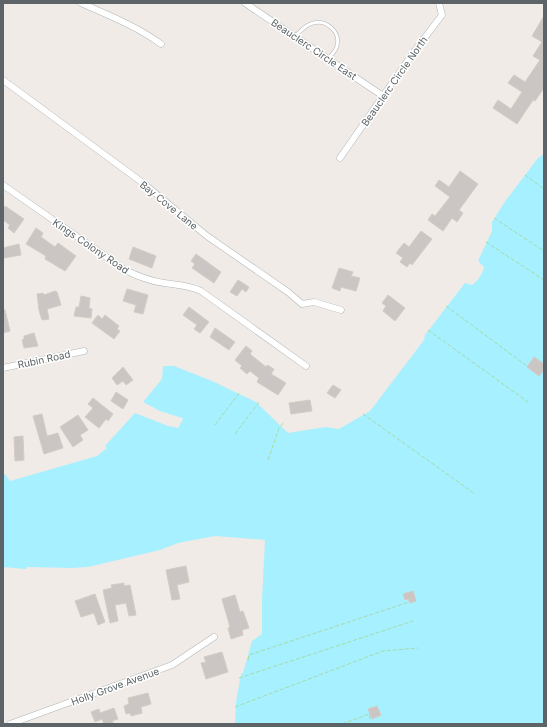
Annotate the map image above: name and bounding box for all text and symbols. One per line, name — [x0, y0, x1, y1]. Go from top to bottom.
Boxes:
street label: Beauclerc Circle East — [269, 16, 360, 82]
street label: Beauclerc Circle North — [358, 34, 430, 128]
street label: Bay Cove Lane — [138, 178, 200, 232]
street label: Kings Colony Road — [51, 216, 131, 276]
street label: Rubin Road — [16, 348, 72, 370]
street label: Holly Grove Avenue — [69, 664, 161, 708]

